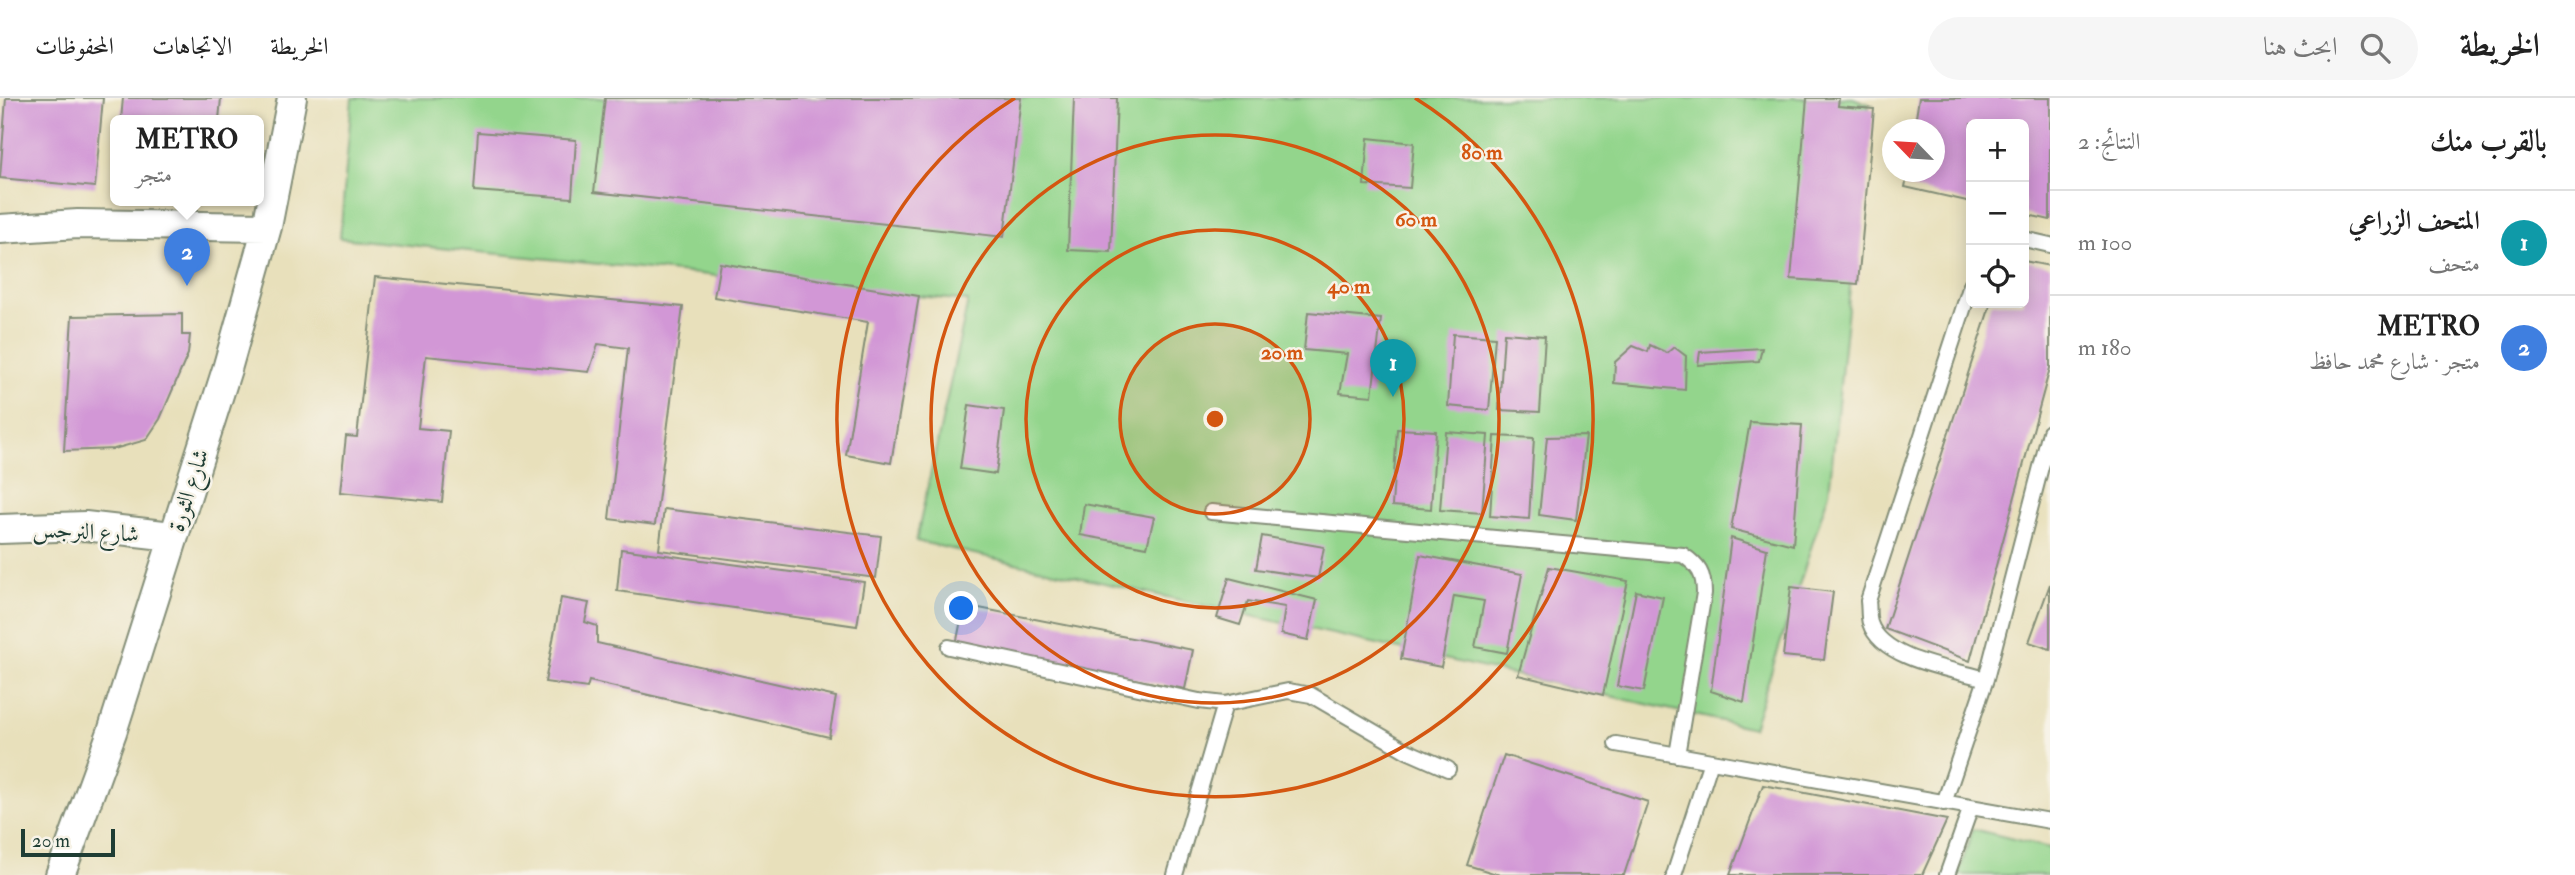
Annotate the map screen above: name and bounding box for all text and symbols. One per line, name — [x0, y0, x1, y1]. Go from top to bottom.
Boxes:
search box — [1928, 17, 2418, 80]
text: الخريطة — [2460, 25, 2540, 66]
icon: search — [2356, 29, 2394, 67]
text: المحفوظات — [35, 31, 114, 62]
text: الاتجاهات — [152, 31, 232, 62]
text: الخريطة — [270, 31, 329, 62]
text: ابحث هنا — [2263, 31, 2338, 63]
popup — [110, 115, 264, 206]
north arrow — [1882, 119, 1945, 182]
map controls — [1966, 119, 2029, 308]
button: + — [1966, 119, 2029, 182]
text: بالقرب منك — [2430, 123, 2547, 160]
text: METRO — [136, 124, 238, 156]
text: النتائج: 2 — [2078, 127, 2141, 156]
text: 80 m — [1461, 139, 1503, 166]
text: متجر — [136, 160, 172, 189]
button: − — [1966, 182, 2029, 245]
text: المتحف الزراعي — [2349, 205, 2480, 237]
text: 60 m — [1395, 206, 1438, 233]
pin: 2 — [164, 228, 210, 286]
text: 100 m — [2078, 228, 2132, 257]
text: 1 — [2520, 228, 2528, 257]
button: locate — [1966, 245, 2029, 308]
text: متحف — [2428, 249, 2480, 278]
text: 40 m — [1327, 273, 1371, 300]
text: METRO — [2378, 311, 2480, 343]
text: 180 m — [2078, 333, 2132, 362]
text: 2 — [2518, 333, 2530, 362]
text: 20 m — [1261, 339, 1304, 366]
pin: 1 — [1370, 339, 1416, 397]
text: متجر · شارع محمد حافظ — [2309, 347, 2480, 376]
centre of rings — [1203, 407, 1227, 431]
street label: شارع الثورة — [162, 445, 220, 537]
street label: شارع النرجس — [32, 514, 140, 554]
your location — [944, 591, 978, 625]
scale bar — [21, 826, 116, 858]
text: 20 m — [32, 829, 70, 853]

